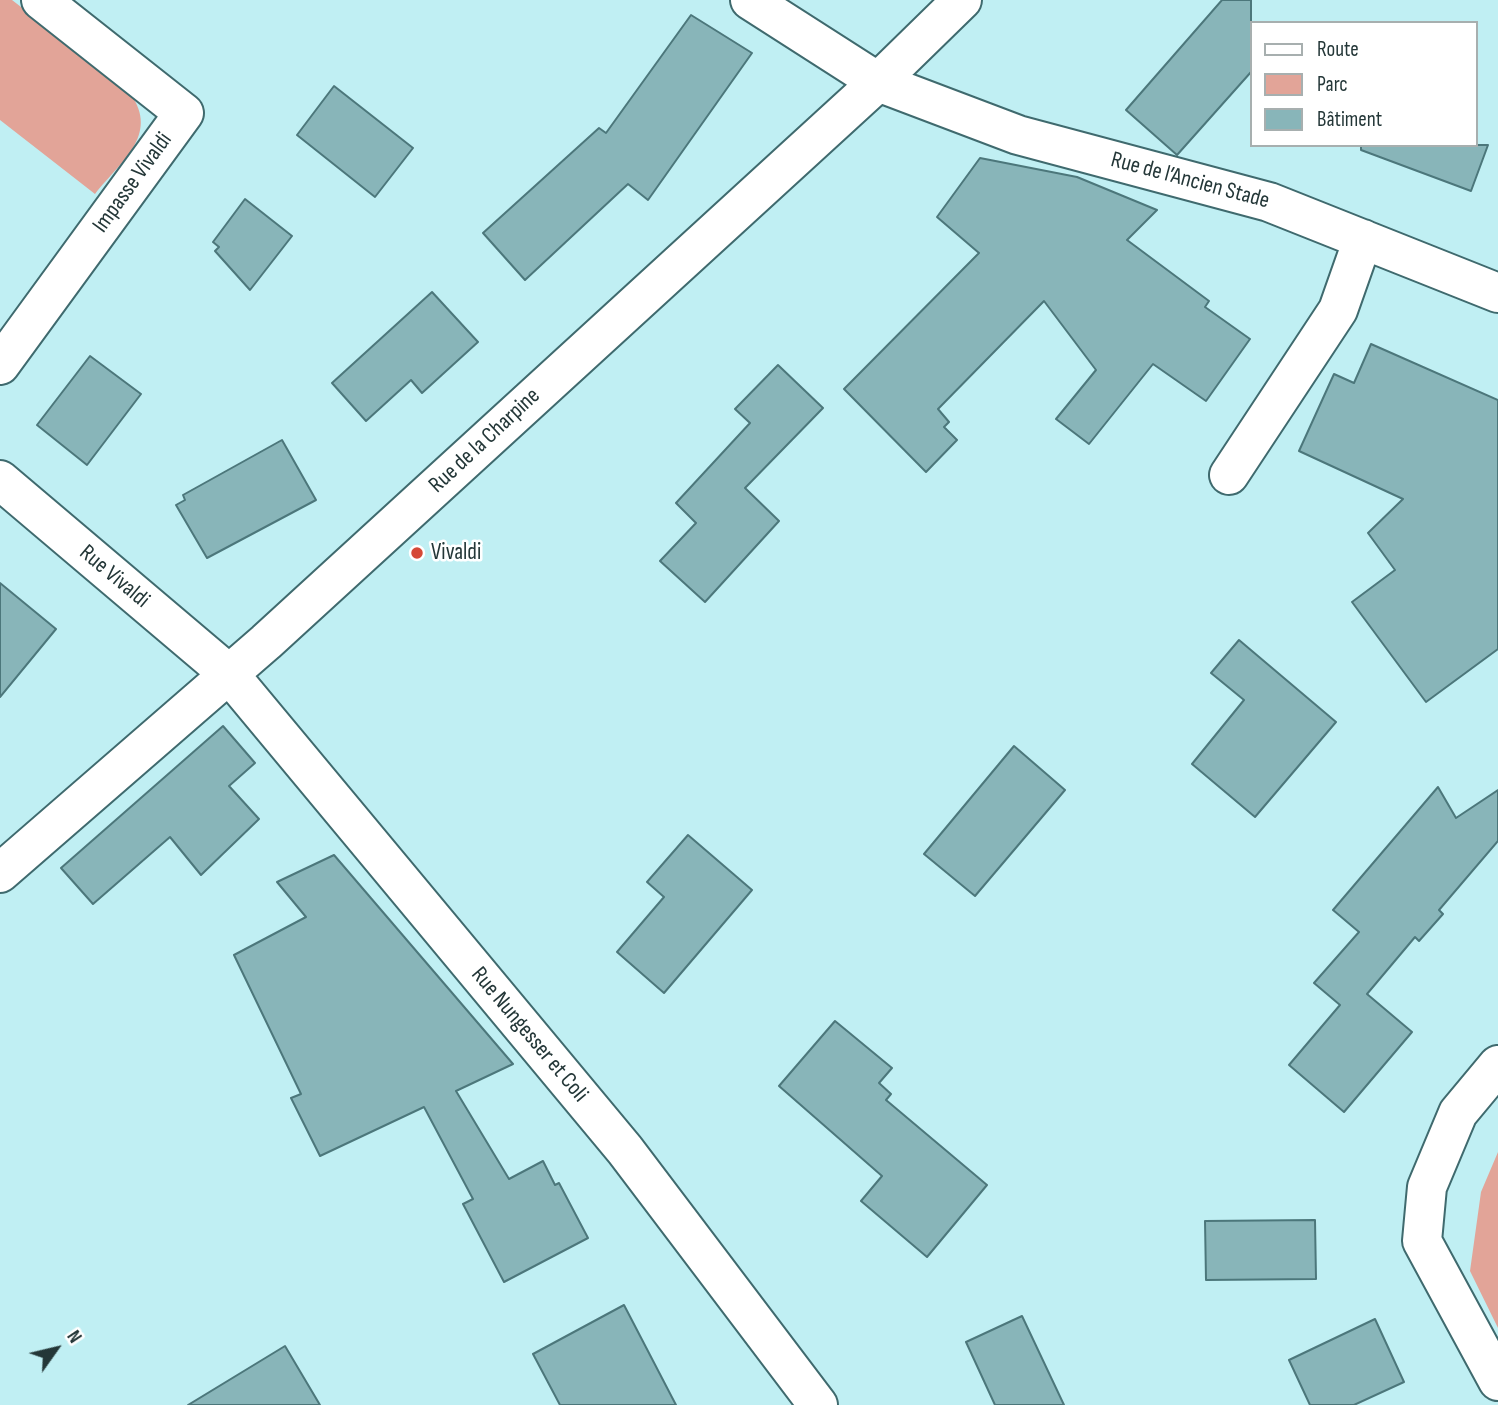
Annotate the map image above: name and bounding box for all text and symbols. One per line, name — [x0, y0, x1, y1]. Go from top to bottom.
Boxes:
legend — [1250, 21, 1477, 147]
text: Route — [1317, 37, 1359, 62]
text: Parc — [1317, 72, 1348, 97]
text: Bâtiment — [1317, 107, 1382, 132]
street label: Impasse Vivaldi — [87, 128, 179, 238]
street label: Rue de l’Ancien Stade — [1108, 147, 1272, 215]
street label: Rue de la Charpine — [424, 383, 546, 499]
place label: Vivaldi — [431, 539, 481, 567]
street label: Rue Vivaldi — [73, 540, 155, 614]
marker: Vivaldi — [409, 545, 425, 561]
street label: Rue Nungesser et Coli — [464, 962, 594, 1108]
north arrow — [21, 1314, 91, 1384]
text: N — [61, 1326, 86, 1348]

